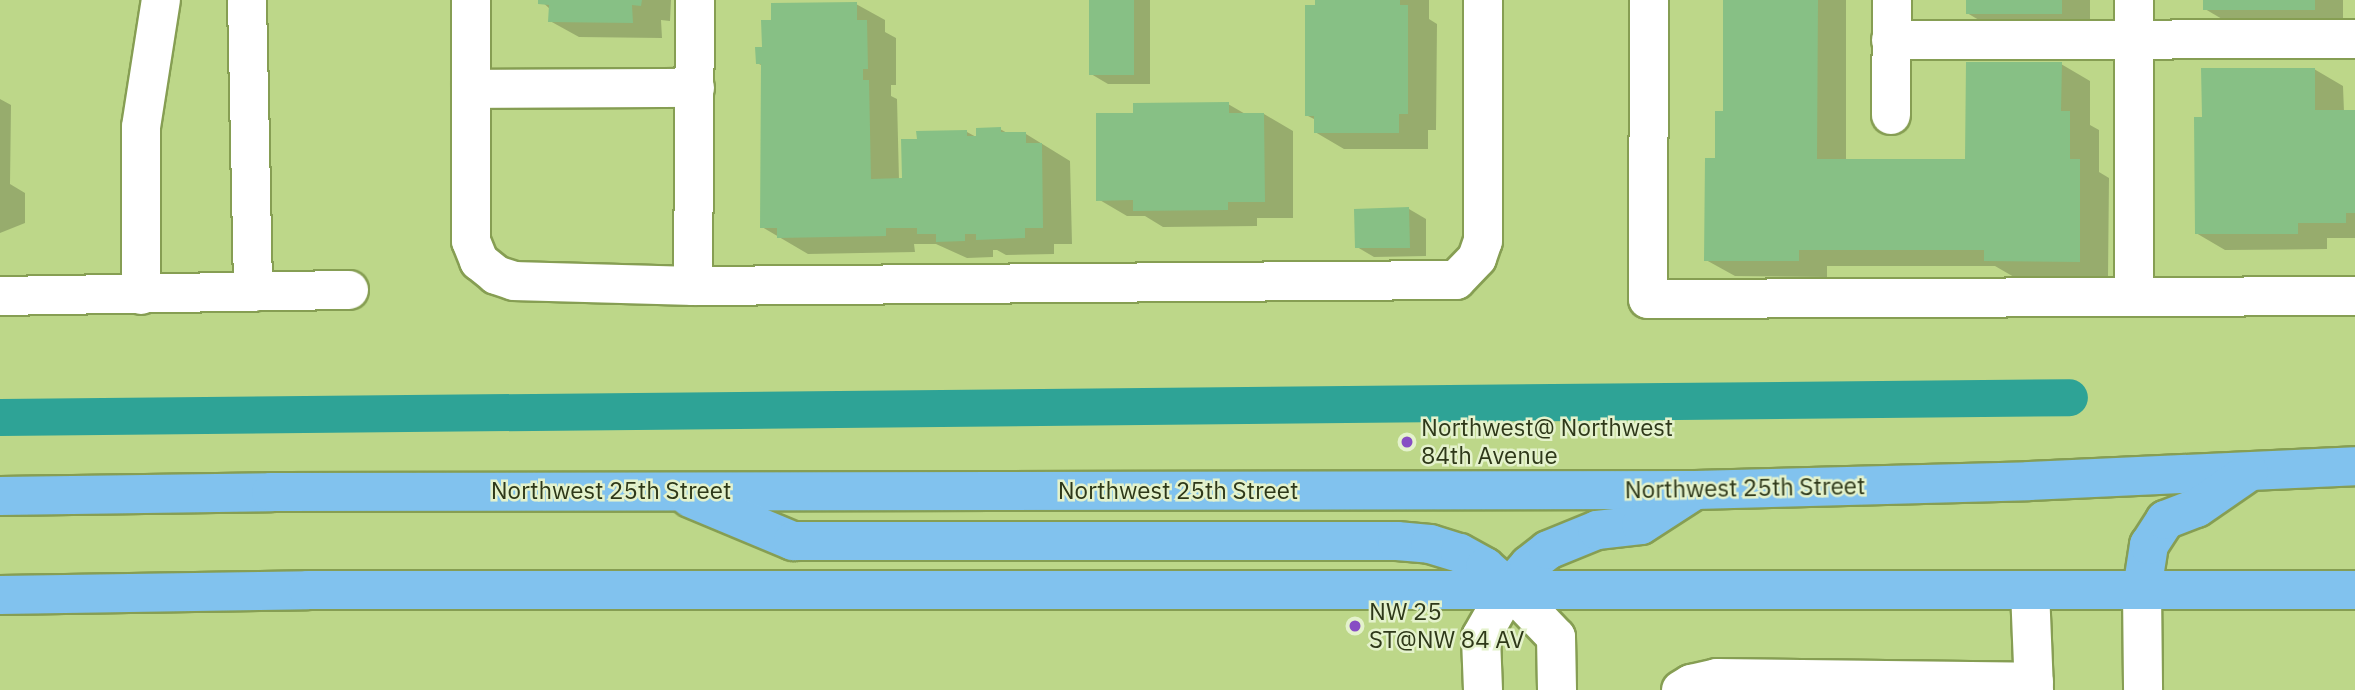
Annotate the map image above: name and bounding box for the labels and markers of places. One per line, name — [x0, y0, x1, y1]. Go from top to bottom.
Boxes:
place label: Northwest@ Northwest 84th Avenue — [1421, 414, 1673, 470]
marker: Northwest@ Northwest 84th Avenue — [1399, 434, 1415, 450]
place label: NW 25 ST@NW 84 AV — [1369, 598, 1524, 654]
marker: NW 25 ST@NW 84 AV — [1347, 618, 1363, 634]

